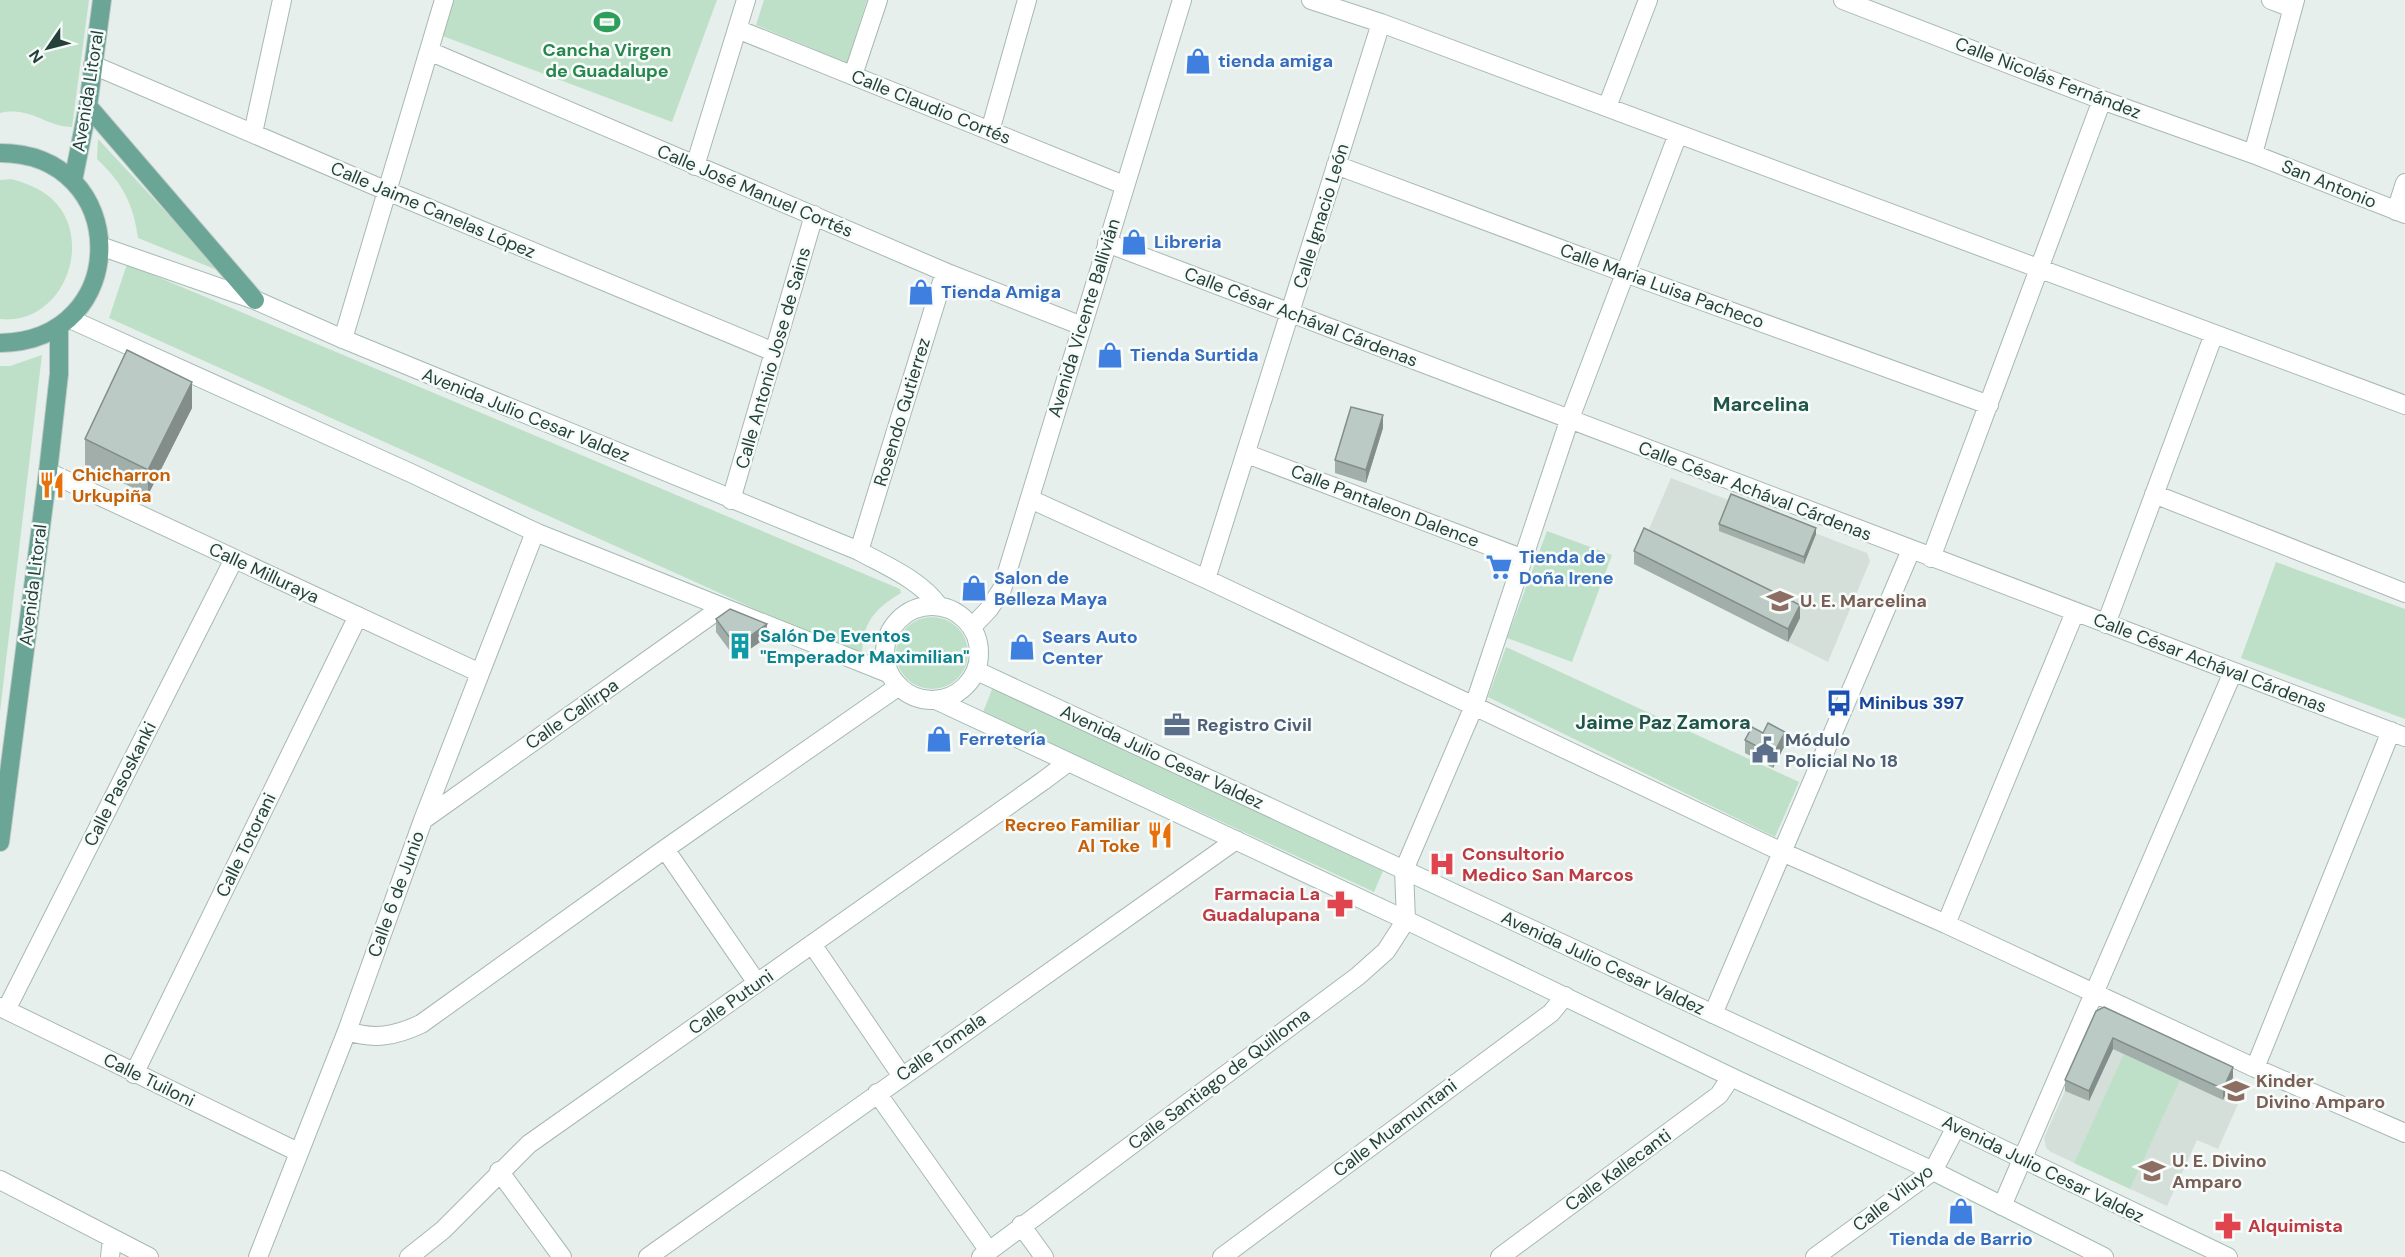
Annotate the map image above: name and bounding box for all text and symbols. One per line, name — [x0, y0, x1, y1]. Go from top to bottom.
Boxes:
sports icon: Cancha Virgen de Guadalupe — [592, 7, 622, 37]
north arrow — [18, 18, 78, 78]
street label: Avenida Litoral — [67, 29, 109, 153]
street label: Calle Nicolás Fernández — [1952, 31, 2144, 125]
place label: Cancha Virgen de Guadalupe — [543, 38, 671, 83]
text: N — [24, 46, 48, 67]
shop icon: tienda amiga — [1183, 46, 1213, 76]
place label: tienda amiga — [1218, 49, 1333, 73]
street label: Calle Claudio Cortés — [848, 64, 1014, 150]
street label: Calle José Manuel Cortés — [653, 139, 857, 243]
street label: Calle Ignacio León — [1288, 141, 1354, 291]
street label: San Antonio — [2278, 154, 2380, 214]
street label: Calle Jaime Canelas López — [327, 156, 539, 264]
street label: Avenida Vicente Ballivián — [1042, 216, 1126, 420]
shop icon: Libreria — [1119, 227, 1149, 257]
place label: Libreria — [1154, 230, 1222, 254]
street label: Calle Maria Luisa Pacheco — [1557, 238, 1767, 334]
street label: Calle Antonio Jose de Sains — [730, 244, 816, 472]
street label: Calle César Achával Cárdenas — [1181, 261, 1421, 373]
shop icon: Tienda Amiga — [906, 277, 936, 307]
place label: Tienda Amiga — [941, 280, 1061, 304]
street label: Rosendo Gutierrez — [868, 335, 936, 489]
shop icon: Tienda Surtida — [1095, 340, 1125, 370]
place label: Tienda Surtida — [1130, 343, 1259, 367]
street label: Avenida Julio Cesar Valdez — [419, 362, 633, 468]
district label: Marcelina — [1713, 391, 1809, 417]
street label: Calle César Achával Cárdenas — [1635, 435, 1875, 547]
street label: Calle Pantaleon Dalence — [1287, 459, 1483, 553]
place label: Chicharron Urkupiña — [72, 463, 171, 508]
restaurant icon: Chicharron Urkupiña — [37, 470, 67, 500]
street label: Avenida Litoral — [14, 523, 52, 647]
street label: Calle Milluraya — [205, 537, 323, 609]
place label: Tienda de Doña Irene — [1519, 545, 1614, 590]
supermarket icon: Tienda de Doña Irene — [1484, 552, 1514, 582]
place label: Salon de Belleza Maya — [994, 566, 1107, 611]
shop icon: Salon de Belleza Maya — [959, 573, 989, 603]
school or university icon: U. E. Marcelina — [1765, 586, 1795, 616]
place label: U. E. Marcelina — [1800, 589, 1927, 613]
street label: Calle César Achával Cárdenas — [2090, 607, 2330, 719]
place label: Salón De Eventos "Emperador Maximilian" — [760, 624, 970, 669]
place label: Sears Auto Center — [1042, 625, 1138, 670]
building icon: Salón De Eventos "Emperador Maximilian" — [725, 631, 755, 661]
shop icon: Sears Auto Center — [1007, 632, 1037, 662]
street label: Calle Callirpa — [521, 673, 623, 755]
bus stop icon: Minibus 397 — [1824, 688, 1854, 718]
place label: Minibus 397 — [1859, 691, 1964, 715]
street label: Avenida Julio Cesar Valdez — [1056, 699, 1268, 815]
district label: Jaime Paz Zamora — [1575, 709, 1751, 735]
office icon: Registro Civil — [1162, 710, 1192, 740]
place label: Registro Civil — [1197, 713, 1312, 737]
street label: Calle Pasoskanki — [78, 718, 162, 850]
shop icon: Ferretería — [924, 724, 954, 754]
place label: Ferretería — [959, 727, 1046, 751]
place label: Módulo Policial No 18 — [1785, 728, 1898, 773]
public building icon: Módulo Policial No 18 — [1750, 735, 1780, 765]
street label: Calle Totorani — [210, 789, 282, 901]
place label: Recreo Familiar Al Toke — [1005, 813, 1140, 858]
restaurant icon: Recreo Familiar Al Toke — [1145, 820, 1175, 850]
street label: Calle 6 de Junio — [362, 828, 430, 960]
place label: Consultorio Medico San Marcos — [1462, 842, 1634, 887]
hospital icon: Consultorio Medico San Marcos — [1427, 849, 1457, 879]
place label: Farmacia La Guadalupana — [1202, 882, 1320, 927]
pharmacy icon: Farmacia La Guadalupana — [1325, 889, 1355, 919]
street label: Avenida Julio Cesar Valdez — [1497, 905, 1709, 1021]
street label: Calle Putuni — [684, 964, 778, 1040]
street label: Calle Santiago de Quilloma — [1123, 1003, 1315, 1155]
street label: Calle Tomala — [891, 1007, 991, 1087]
street label: Calle Tuiloni — [99, 1048, 199, 1112]
place label: Kinder Divino Amparo — [2256, 1069, 2385, 1114]
street label: Calle Muamuntani — [1328, 1074, 1462, 1182]
school or university icon: Kinder Divino Amparo — [2221, 1076, 2251, 1106]
street label: Avenida Julio Cesar Valdez — [1938, 1110, 2148, 1228]
street label: Calle Kallecanti — [1560, 1123, 1676, 1217]
place label: U. E. Divino Amparo — [2172, 1149, 2267, 1194]
school or university icon: U. E. Divino Amparo — [2137, 1156, 2167, 1186]
street label: Calle Viluyo — [1848, 1159, 1938, 1237]
shop icon: Tienda de Barrio — [1946, 1196, 1976, 1226]
pharmacy icon: Alquimista — [2213, 1211, 2243, 1241]
place label: Alquimista — [2248, 1214, 2343, 1238]
place label: Tienda de Barrio — [1889, 1227, 2033, 1251]

